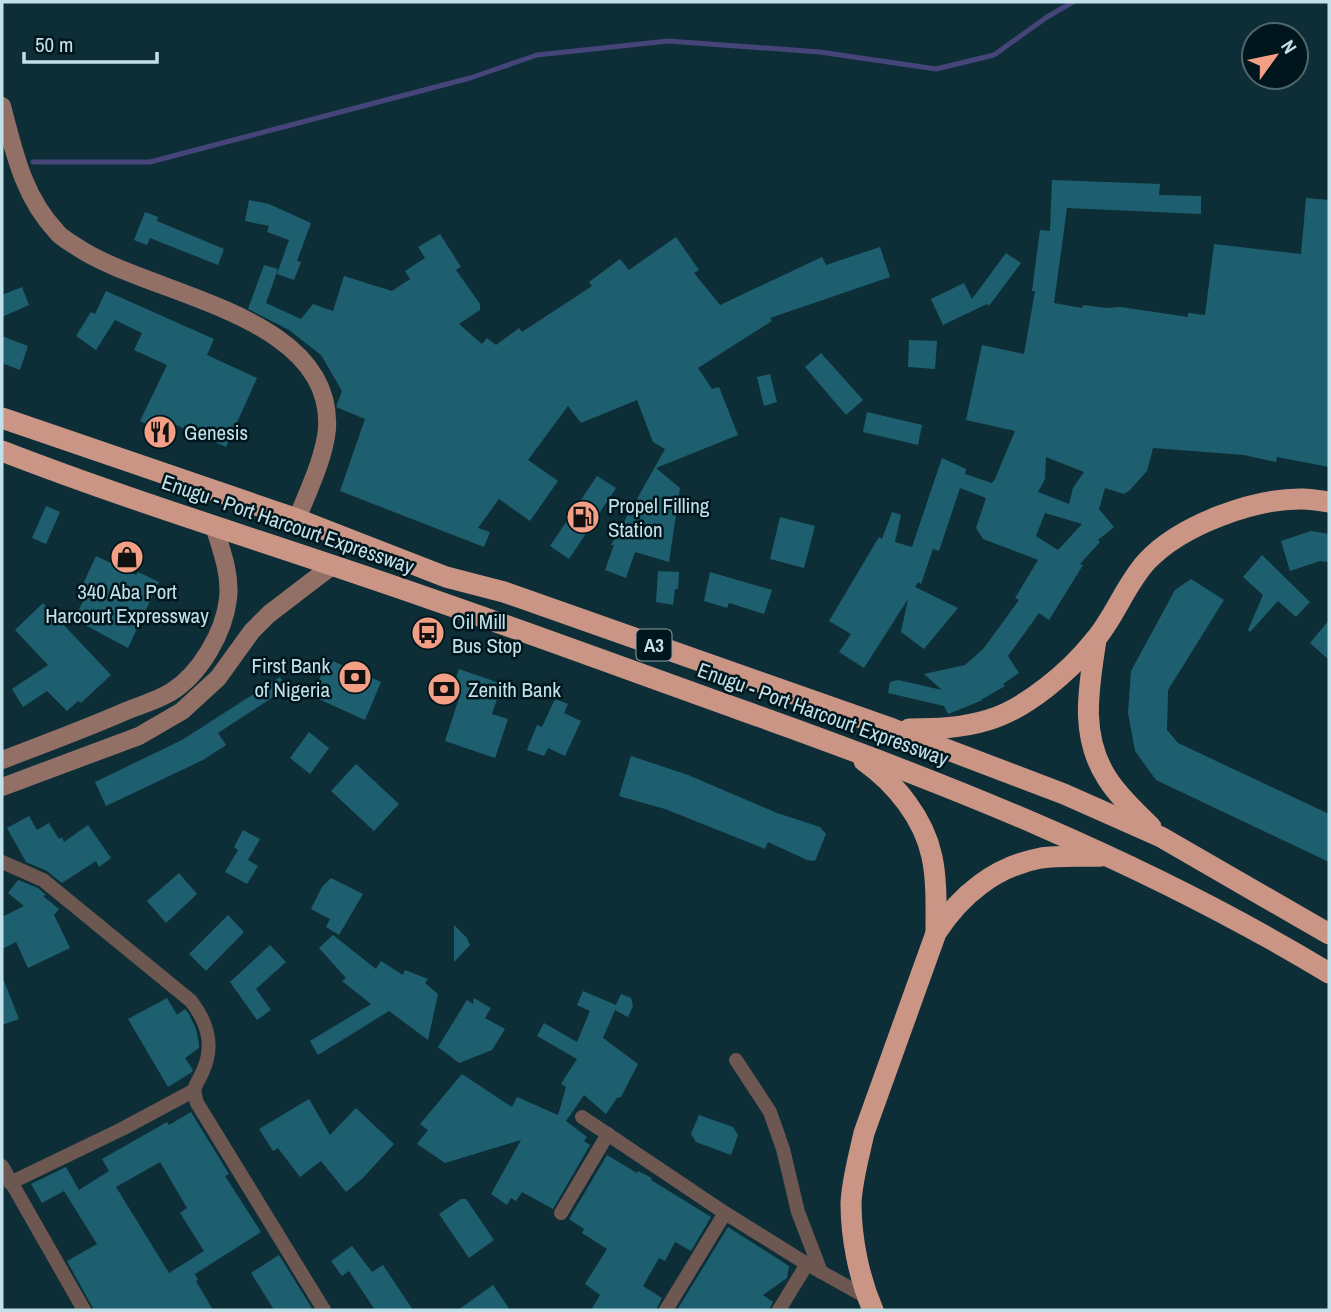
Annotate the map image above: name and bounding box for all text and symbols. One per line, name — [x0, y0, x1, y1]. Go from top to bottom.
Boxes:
scale bar — [24, 21, 158, 65]
north arrow — [1240, 21, 1310, 91]
text: 50 m — [35, 30, 73, 59]
text: N — [1275, 35, 1303, 59]
restaurant icon: Genesis — [141, 413, 179, 451]
place label: Genesis — [184, 418, 248, 447]
street label: Enugu - Port Harcourt Expressway — [158, 467, 418, 581]
place label: Propel Filling Station — [608, 491, 710, 544]
fuel station icon: Propel Filling Station — [564, 498, 602, 536]
shop icon: 340 Aba Port Harcourt Expressway — [108, 538, 146, 576]
place label: 340 Aba Port Harcourt Expressway — [45, 577, 209, 630]
place label: Oil Mill Bus Stop — [452, 607, 522, 660]
bus stop icon: Oil Mill Bus Stop — [409, 614, 447, 652]
road number: A3 — [636, 630, 672, 660]
place label: First Bank of Nigeria — [252, 651, 330, 704]
street label: Enugu - Port Harcourt Expressway — [693, 655, 953, 773]
bank icon: First Bank of Nigeria — [336, 658, 374, 696]
bank icon: Zenith Bank — [425, 670, 463, 708]
place label: Zenith Bank — [468, 675, 561, 704]

